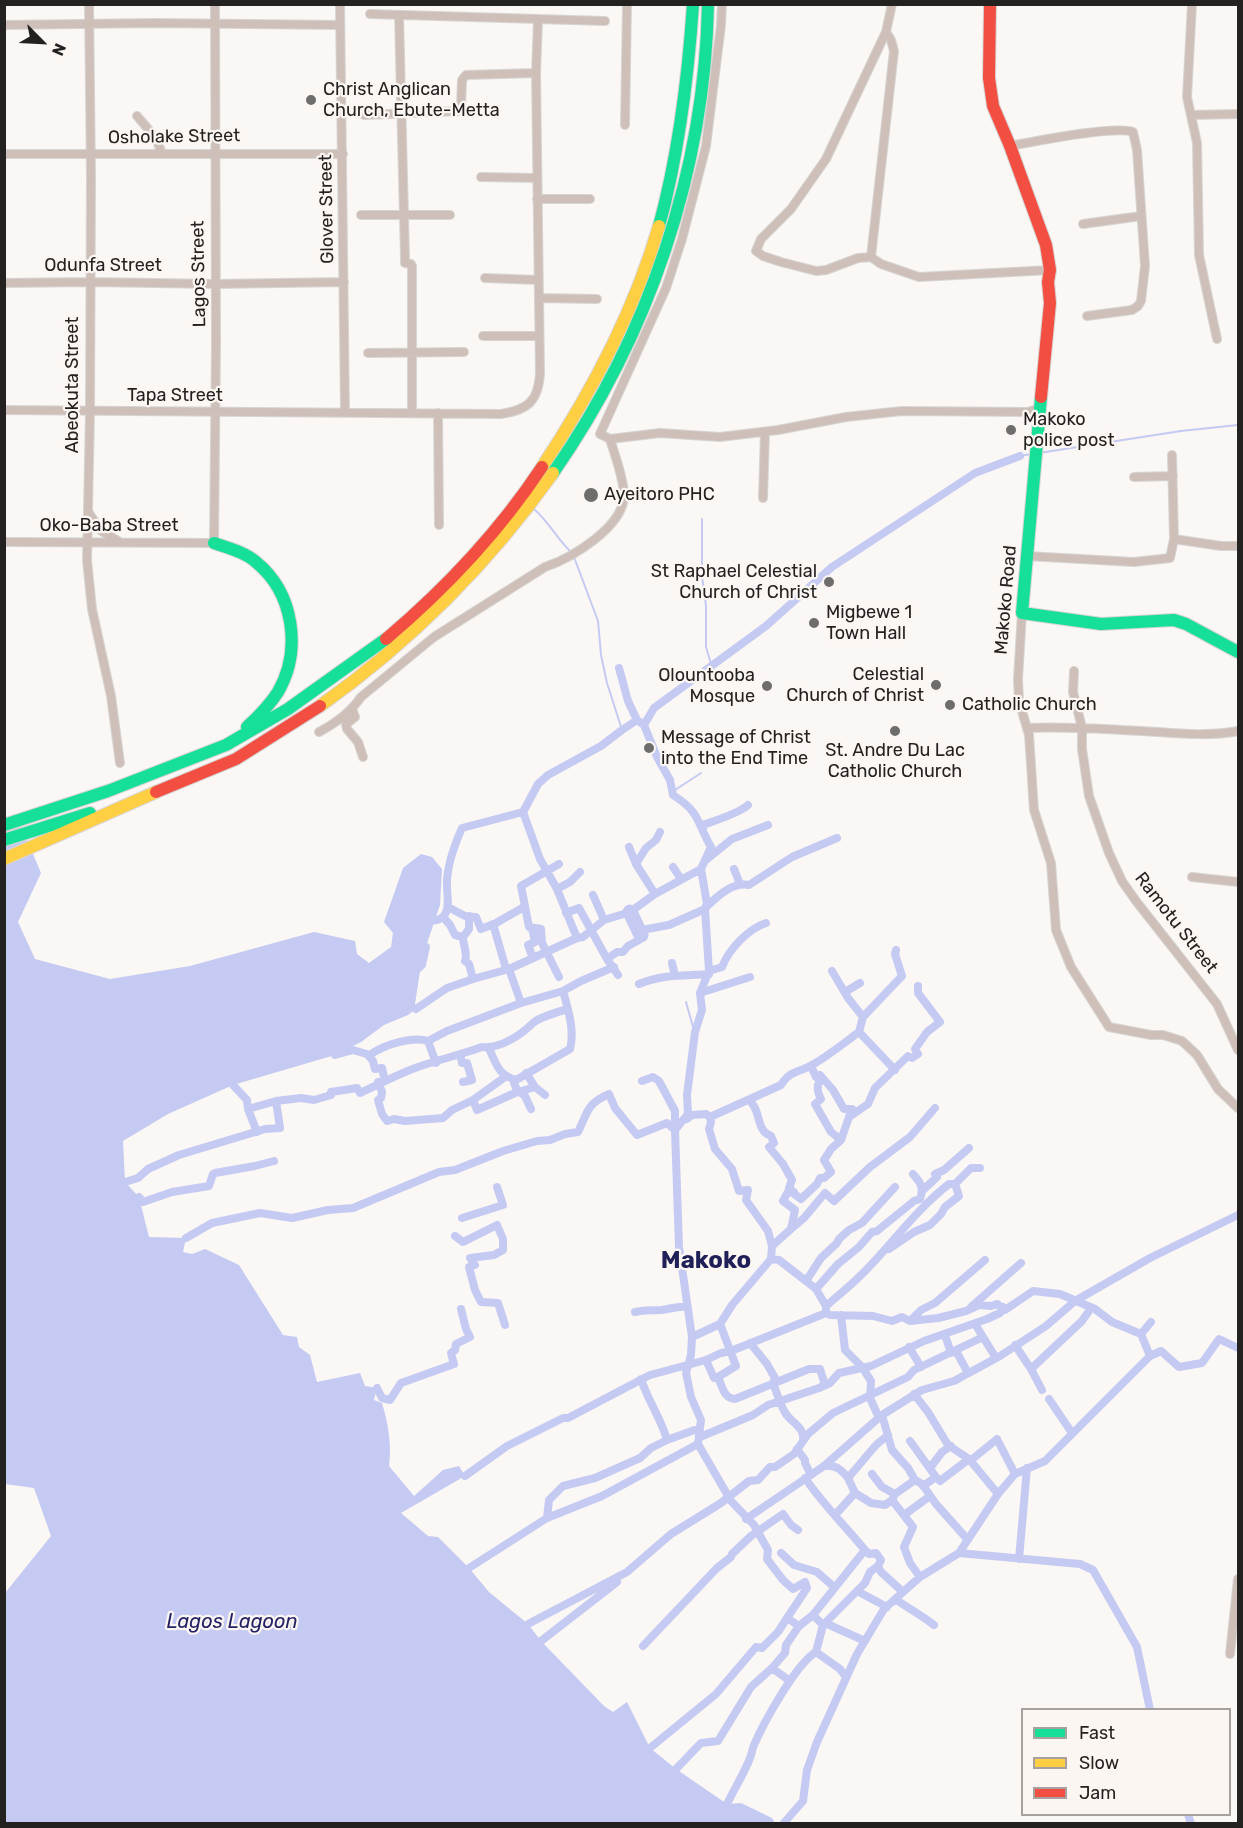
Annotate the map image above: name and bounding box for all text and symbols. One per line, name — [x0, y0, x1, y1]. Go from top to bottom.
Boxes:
north arrow — [12, 12, 72, 72]
text: N — [48, 40, 70, 59]
place label: Christ Anglican Church, Ebute-Metta — [323, 79, 500, 122]
marker: Christ Anglican Church, Ebute-Metta — [304, 93, 318, 107]
street label: Osholake Street — [108, 125, 240, 149]
street label: Glover Street — [315, 154, 339, 264]
street label: Lagos Street — [187, 220, 211, 328]
street label: Odunfa Street — [44, 255, 162, 277]
street label: Abeokuta Street — [62, 317, 84, 453]
street label: Tapa Street — [127, 385, 223, 407]
place label: Makoko police post — [1023, 409, 1114, 452]
marker: Makoko police post — [1004, 423, 1018, 437]
place label: Ayeitoro PHC — [604, 484, 715, 506]
marker: Ayeitoro PHC — [582, 486, 600, 504]
street label: Oko-Baba Street — [39, 515, 179, 537]
street label: Makoko Road — [990, 544, 1022, 656]
place label: St Raphael Celestial Church of Christ — [651, 561, 817, 604]
marker: St Raphael Celestial Church of Christ — [822, 575, 836, 589]
place label: Migbewe 1 Town Hall — [826, 602, 912, 644]
marker: Migbewe 1 Town Hall — [807, 616, 821, 630]
place label: Celestial Church of Christ — [786, 664, 924, 706]
place label: Olountooba Mosque — [658, 665, 755, 708]
marker: Celestial Church of Christ — [929, 678, 943, 692]
marker: Olountooba Mosque — [760, 679, 774, 693]
place label: Catholic Church — [962, 694, 1097, 716]
marker: Catholic Church — [943, 698, 957, 712]
marker: St. Andre Du Lac Catholic Church — [888, 724, 902, 738]
place label: Message of Christ into the End Time — [661, 727, 811, 770]
place label: St. Andre Du Lac Catholic Church — [825, 740, 965, 783]
marker: Message of Christ into the End Time — [642, 741, 656, 755]
street label: Ramotu Street — [1130, 868, 1222, 978]
district label: Makoko — [661, 1247, 751, 1275]
water label: Lagos Lagoon — [166, 1610, 298, 1634]
legend — [1021, 1708, 1231, 1816]
text: Fast — [1079, 1722, 1115, 1744]
text: Slow — [1079, 1752, 1119, 1774]
text: Jam — [1079, 1782, 1116, 1804]

